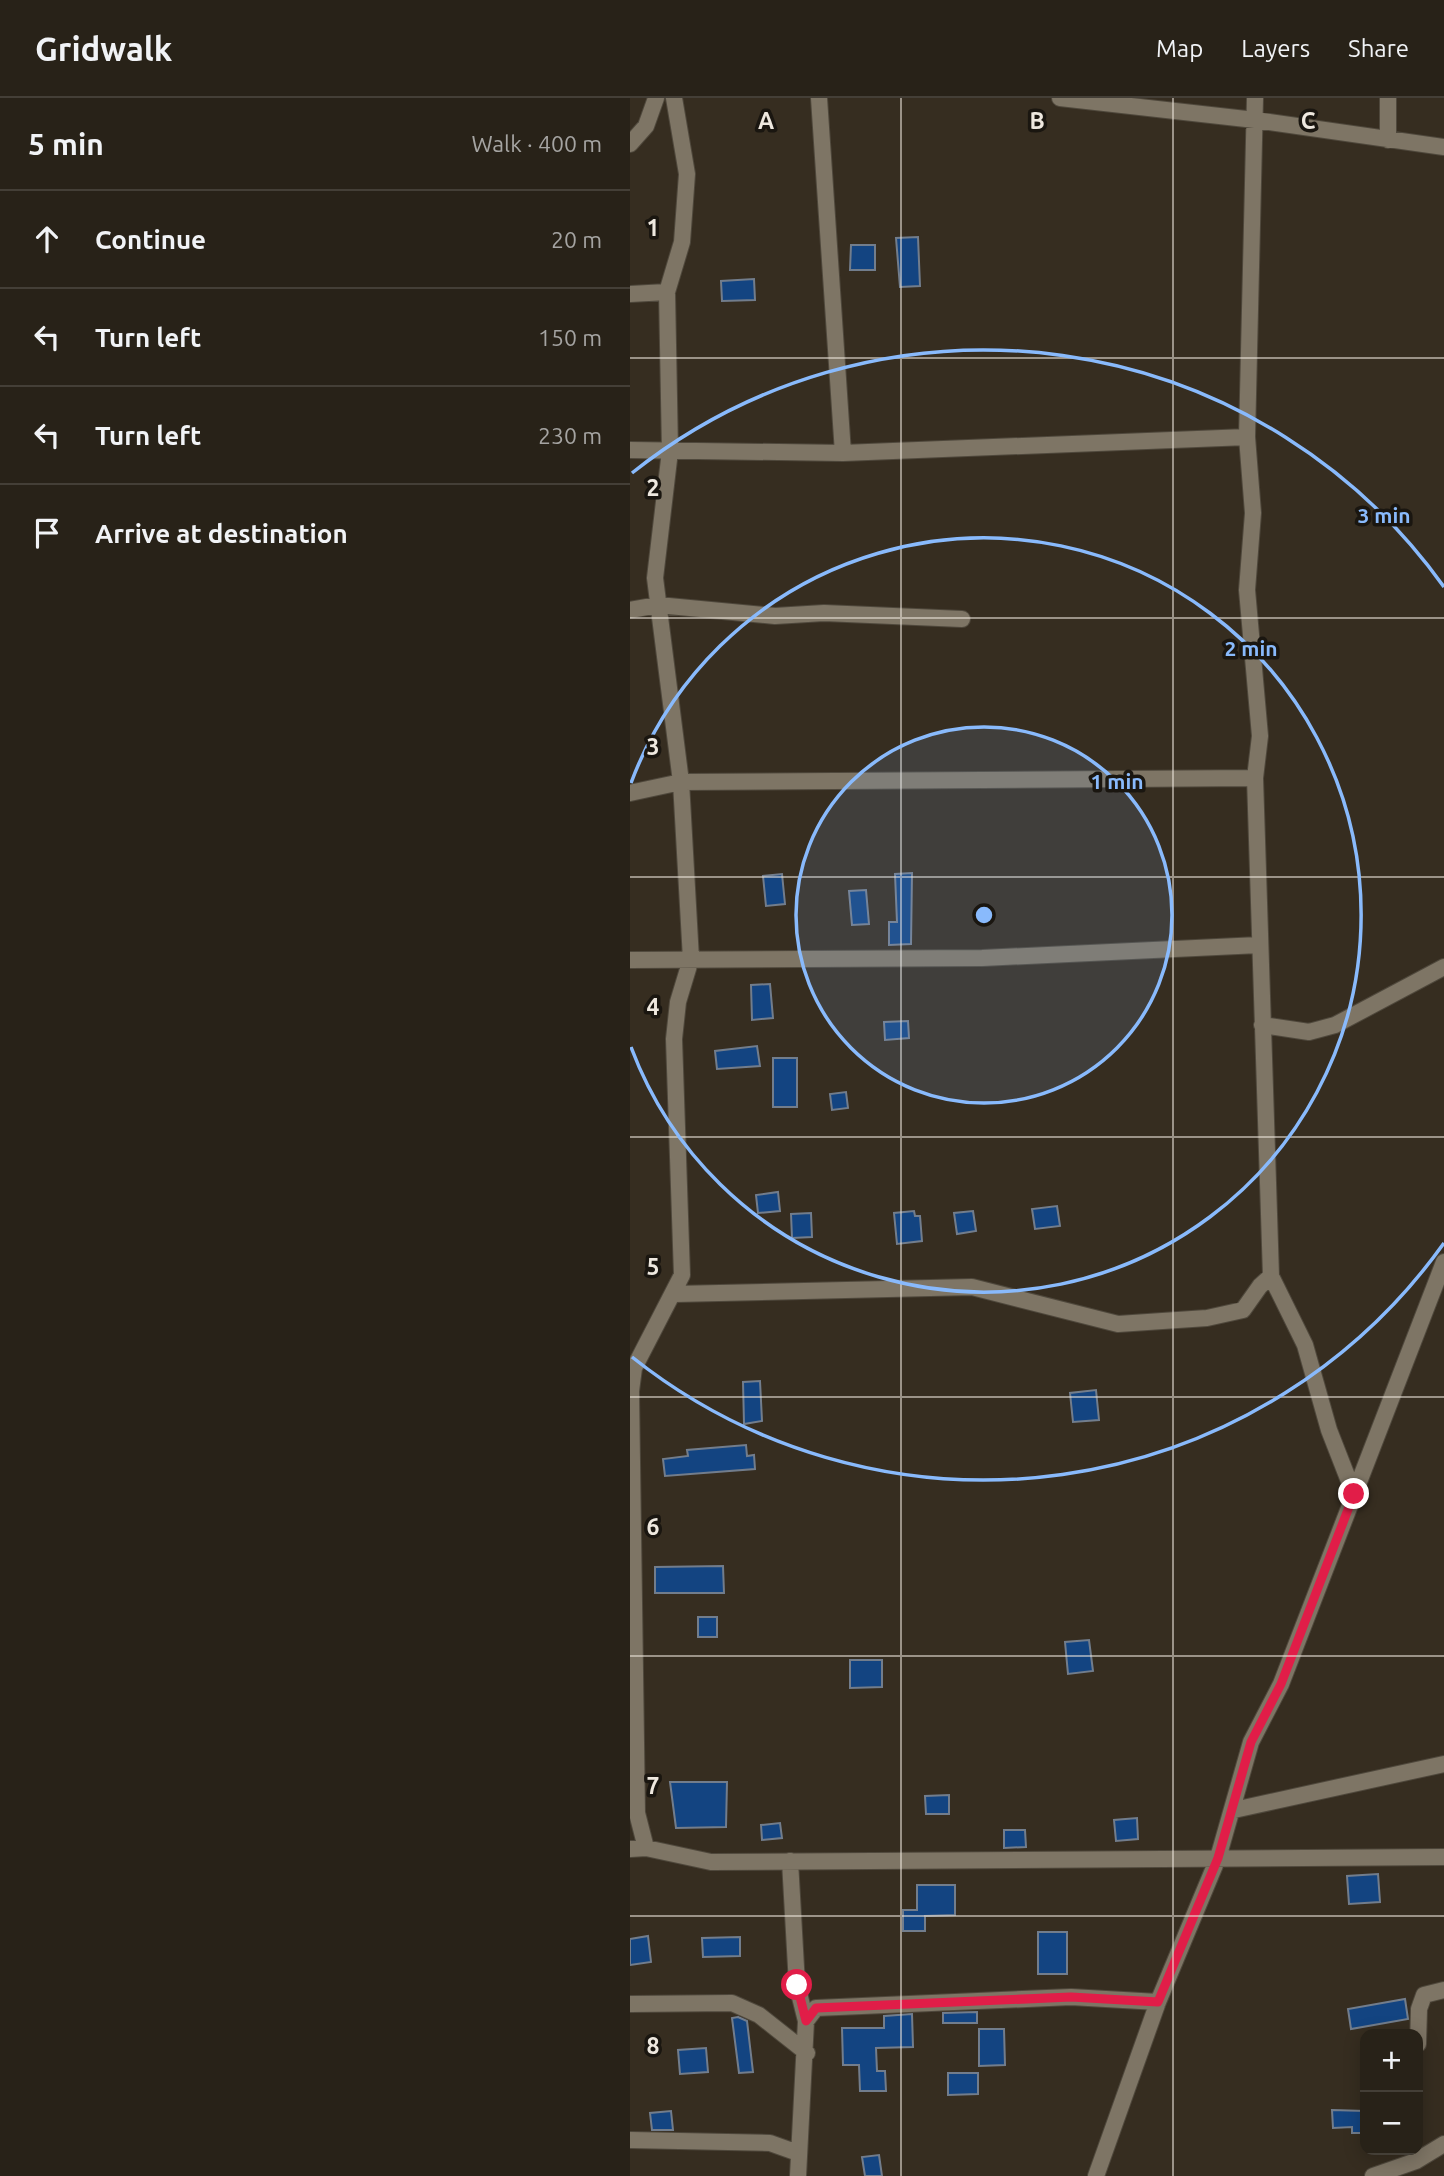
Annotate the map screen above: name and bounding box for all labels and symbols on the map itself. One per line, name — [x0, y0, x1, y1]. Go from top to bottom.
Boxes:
text: A — [758, 108, 774, 133]
text: B — [1029, 108, 1045, 133]
text: C — [1301, 108, 1316, 133]
text: 1 — [647, 215, 659, 240]
text: 2 — [647, 475, 659, 500]
text: 3 min — [1357, 503, 1411, 527]
text: 2 min — [1224, 636, 1278, 660]
text: 3 — [647, 734, 659, 759]
text: 1 min — [1090, 769, 1144, 793]
centre of rings — [972, 903, 996, 927]
text: 4 — [647, 994, 660, 1019]
text: 5 — [647, 1254, 659, 1279]
route end — [1338, 1478, 1369, 1509]
text: 6 — [647, 1514, 660, 1539]
text: 7 — [647, 1773, 659, 1798]
route start — [781, 1969, 812, 2000]
text: 8 — [647, 2033, 659, 2058]

